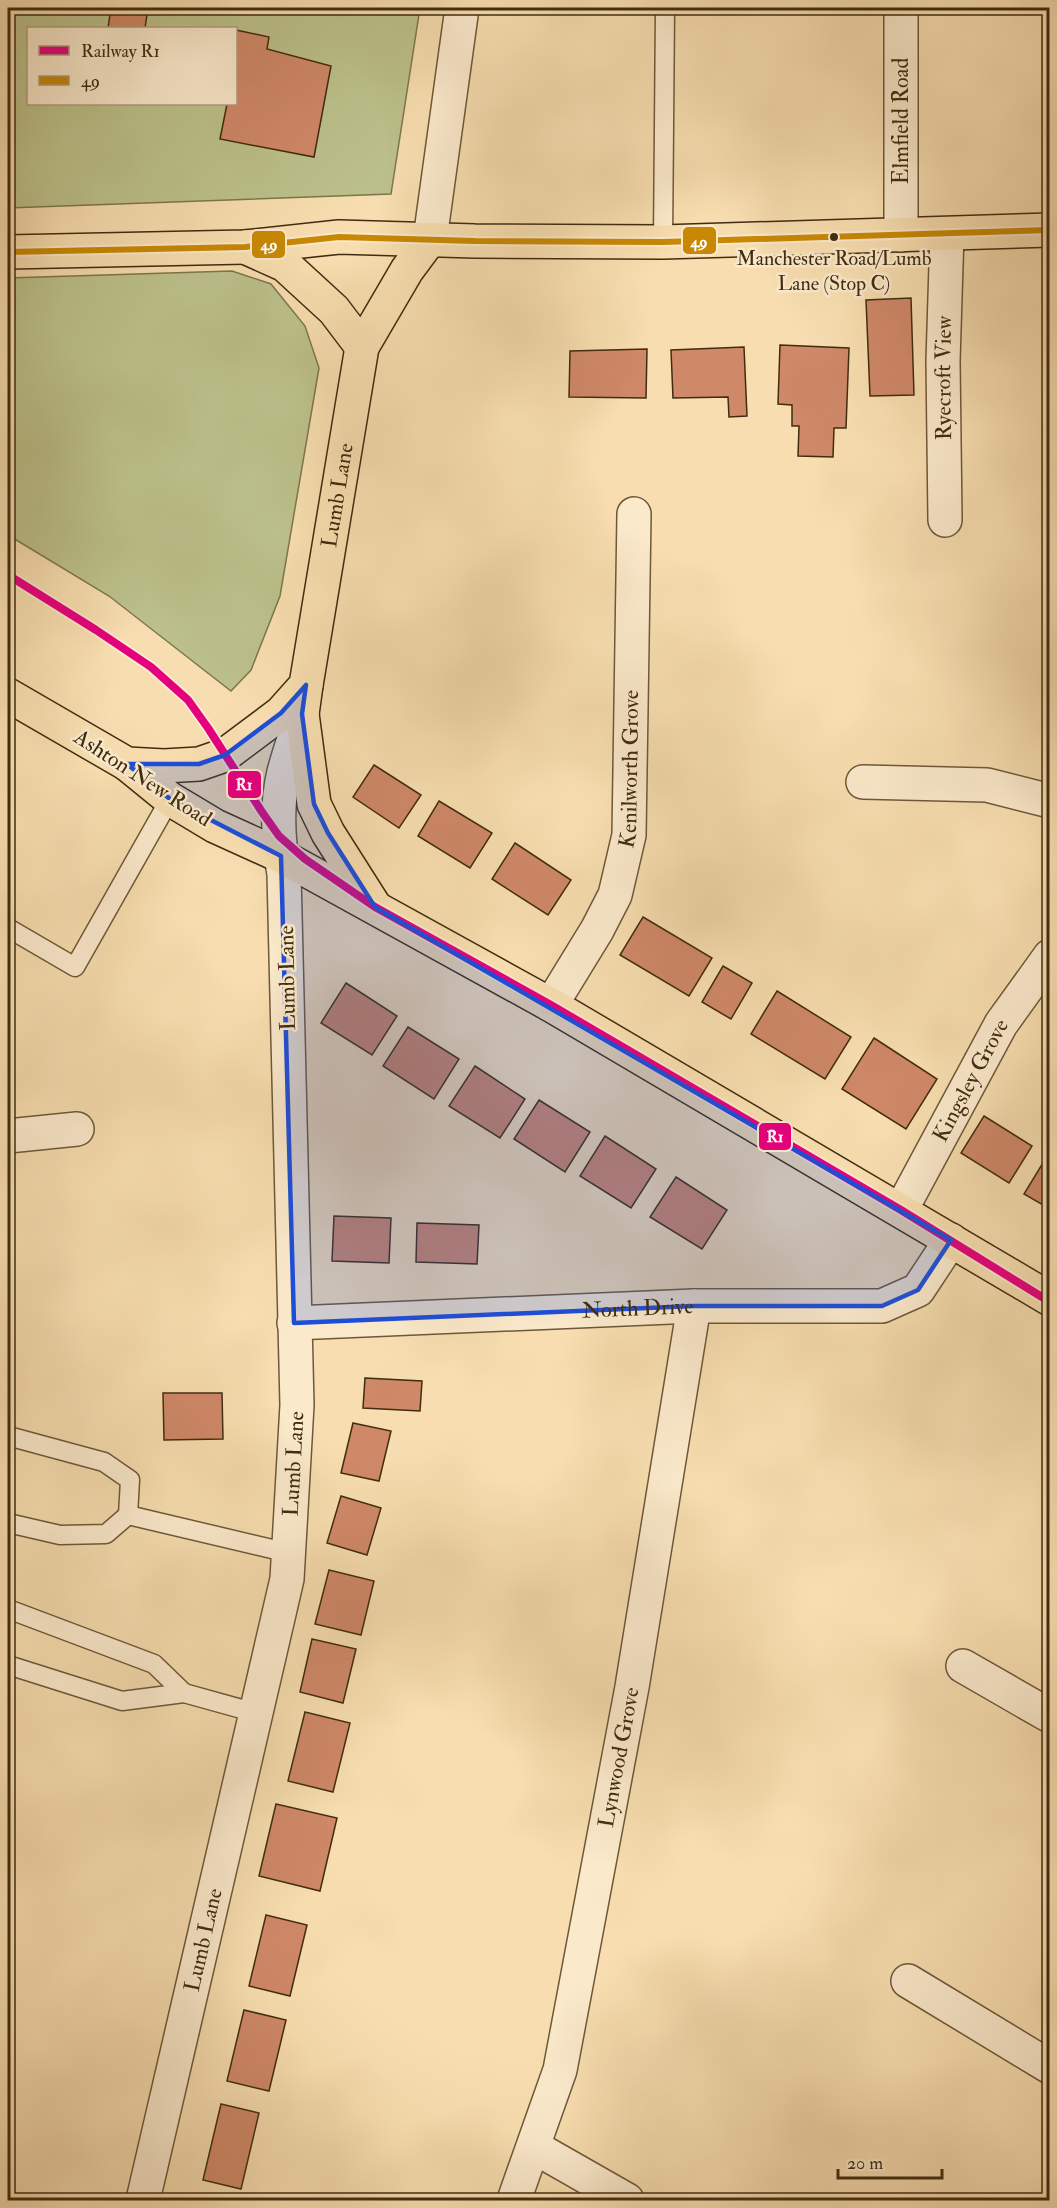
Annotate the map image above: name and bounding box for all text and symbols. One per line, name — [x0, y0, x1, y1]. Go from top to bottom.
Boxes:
legend — [27, 27, 237, 105]
text: Railway R1 — [81, 40, 160, 63]
street label: Elmfield Road — [887, 57, 915, 184]
text: 49 — [81, 70, 100, 93]
line badge: 49 — [682, 226, 717, 255]
line badge: 49 — [251, 230, 286, 259]
marker: Manchester Road/Lumb Lane (Stop C) — [828, 231, 840, 243]
text: 49 — [690, 232, 707, 252]
text: 49 — [260, 235, 277, 255]
place label: Manchester Road/Lumb Lane (Stop C) — [736, 246, 932, 297]
street label: Ryecroft View — [929, 315, 958, 440]
street label: Lumb Lane — [315, 441, 360, 550]
street label: Kenilworth Grove — [612, 690, 645, 851]
street label: Ashton New Road — [68, 722, 217, 833]
line badge: R1 — [227, 770, 262, 799]
text: R1 — [235, 775, 253, 795]
street label: Lumb Lane — [272, 925, 302, 1031]
street label: Kingsley Grove — [926, 1014, 1015, 1147]
line badge: R1 — [758, 1122, 792, 1151]
text: R1 — [766, 1127, 784, 1147]
street label: North Drive — [581, 1292, 694, 1325]
street label: Lumb Lane — [277, 1410, 311, 1517]
street label: Lynwood Grove — [592, 1685, 646, 1830]
street label: Lumb Lane — [178, 1885, 229, 1994]
scale bar — [838, 2142, 942, 2180]
text: 20 m — [847, 2152, 883, 2175]

